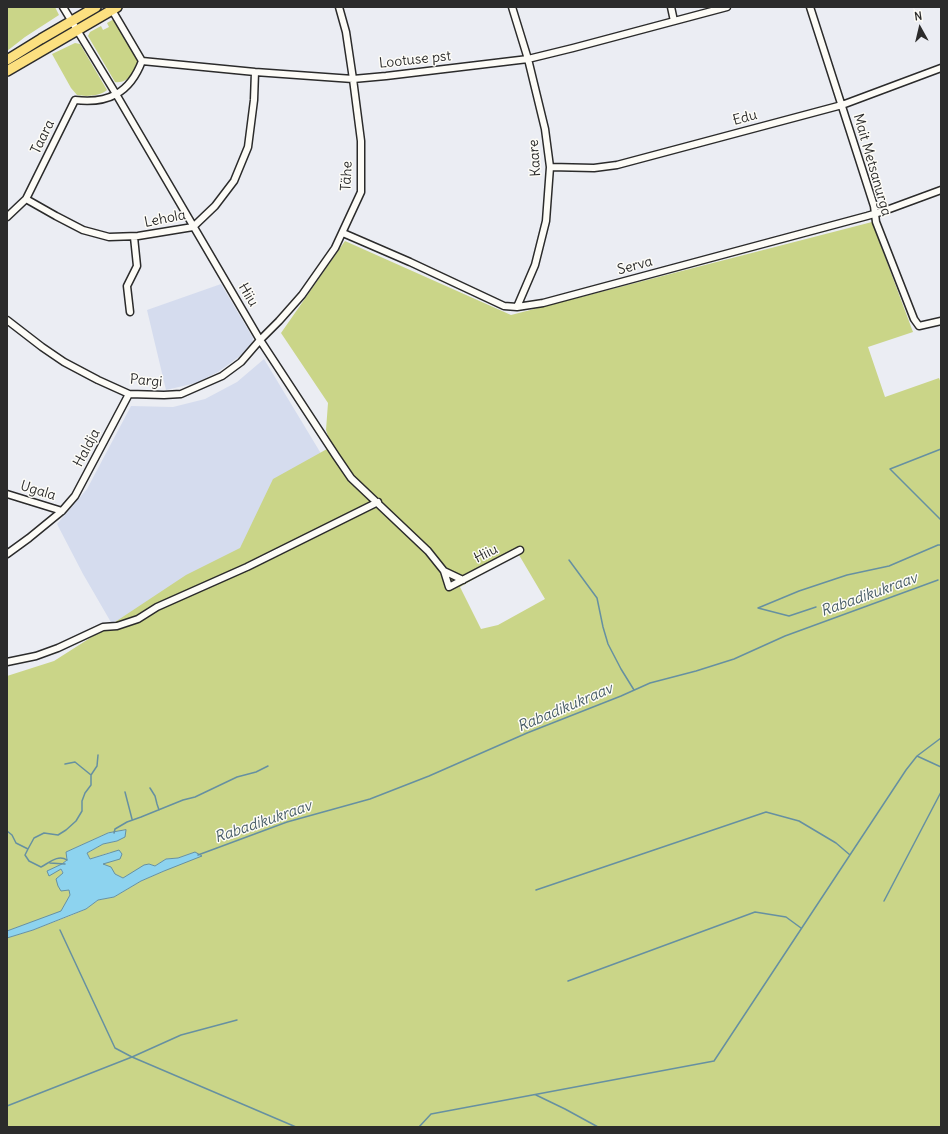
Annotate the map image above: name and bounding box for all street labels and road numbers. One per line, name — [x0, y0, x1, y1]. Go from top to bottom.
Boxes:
street label: Lootuse pst — [378, 48, 452, 72]
street label: Edu — [731, 107, 759, 129]
street label: Mait Metsanurga — [849, 112, 895, 218]
street label: Taara — [28, 117, 58, 157]
street label: Kaare — [525, 139, 545, 177]
street label: Tähe — [338, 161, 356, 191]
street label: Lehola — [143, 207, 187, 231]
street label: Serva — [616, 253, 654, 279]
street label: Hiiu — [234, 280, 262, 310]
street label: Pargi — [129, 371, 163, 391]
street label: Haldja — [70, 426, 104, 470]
street label: Ugala — [18, 478, 58, 504]
street label: Hiiu — [471, 541, 501, 567]

